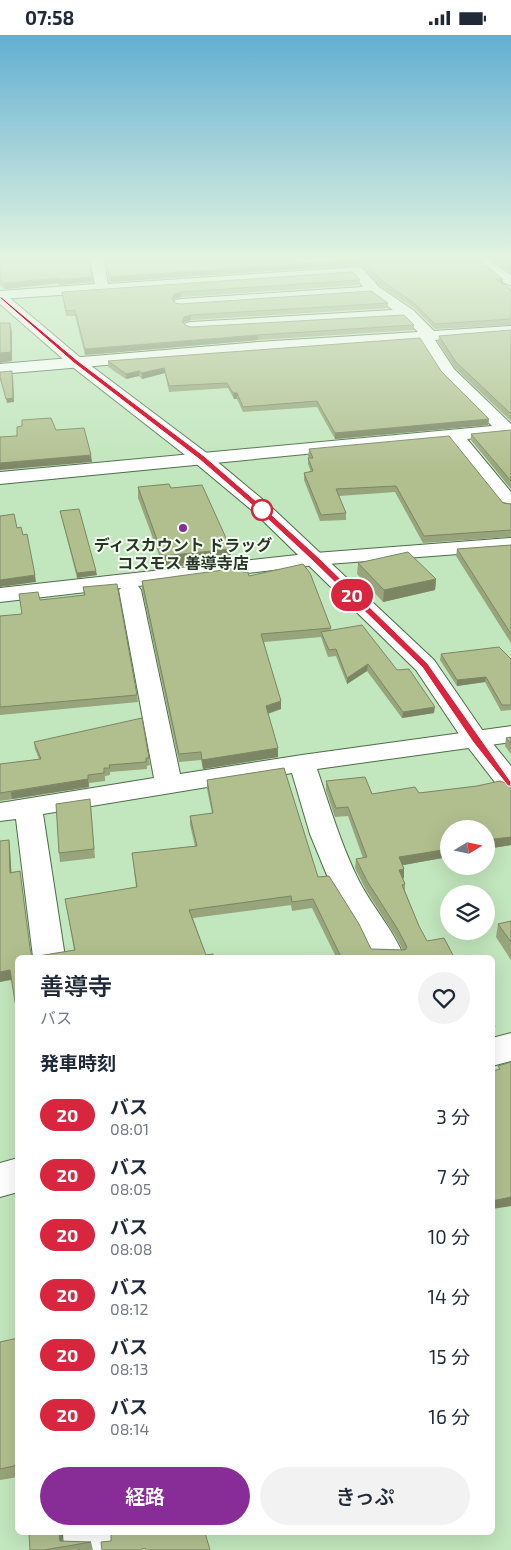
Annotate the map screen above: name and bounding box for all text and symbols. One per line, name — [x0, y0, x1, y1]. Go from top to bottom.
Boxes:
text: 07:58 — [25, 6, 74, 29]
unlabelled marker — [251, 499, 273, 521]
marker: ディスカウント ドラッグ コスモス 善導寺店 — [177, 522, 189, 534]
place label: ディスカウント ドラッグ コスモス 善導寺店 — [94, 535, 272, 572]
line badge: 20 — [330, 579, 374, 611]
text: 20 — [341, 584, 363, 606]
north arrow — [440, 820, 495, 875]
map controls — [440, 820, 495, 940]
button: layers — [440, 885, 495, 940]
text: 善導寺 — [40, 971, 112, 1000]
button: heart — [418, 972, 470, 1024]
text: バス — [40, 1008, 72, 1027]
text: 発車時刻 — [40, 1051, 116, 1074]
text: バス — [110, 1095, 148, 1118]
text: 20 — [57, 1104, 78, 1126]
text: 3 分 — [436, 1105, 470, 1128]
text: 08:01 — [110, 1119, 149, 1138]
text: バス — [110, 1155, 148, 1178]
text: 20 — [57, 1164, 78, 1186]
text: 7 分 — [437, 1165, 470, 1188]
text: 08:05 — [110, 1179, 151, 1198]
text: バス — [110, 1215, 148, 1238]
text: 20 — [57, 1224, 78, 1246]
text: 10 分 — [428, 1225, 470, 1248]
text: 08:08 — [110, 1239, 153, 1258]
text: バス — [110, 1275, 148, 1298]
text: 20 — [57, 1284, 78, 1306]
text: 14 分 — [428, 1285, 470, 1308]
text: 08:12 — [110, 1299, 149, 1318]
text: バス — [110, 1335, 148, 1358]
text: 20 — [57, 1344, 78, 1366]
text: 15 分 — [429, 1345, 470, 1368]
text: 08:13 — [110, 1359, 148, 1378]
text: バス — [110, 1395, 148, 1418]
text: 20 — [57, 1404, 78, 1426]
text: 16 分 — [428, 1405, 470, 1428]
text: 08:14 — [110, 1419, 149, 1438]
button: 経路 — [40, 1467, 250, 1525]
button: きっぷ — [260, 1467, 470, 1525]

